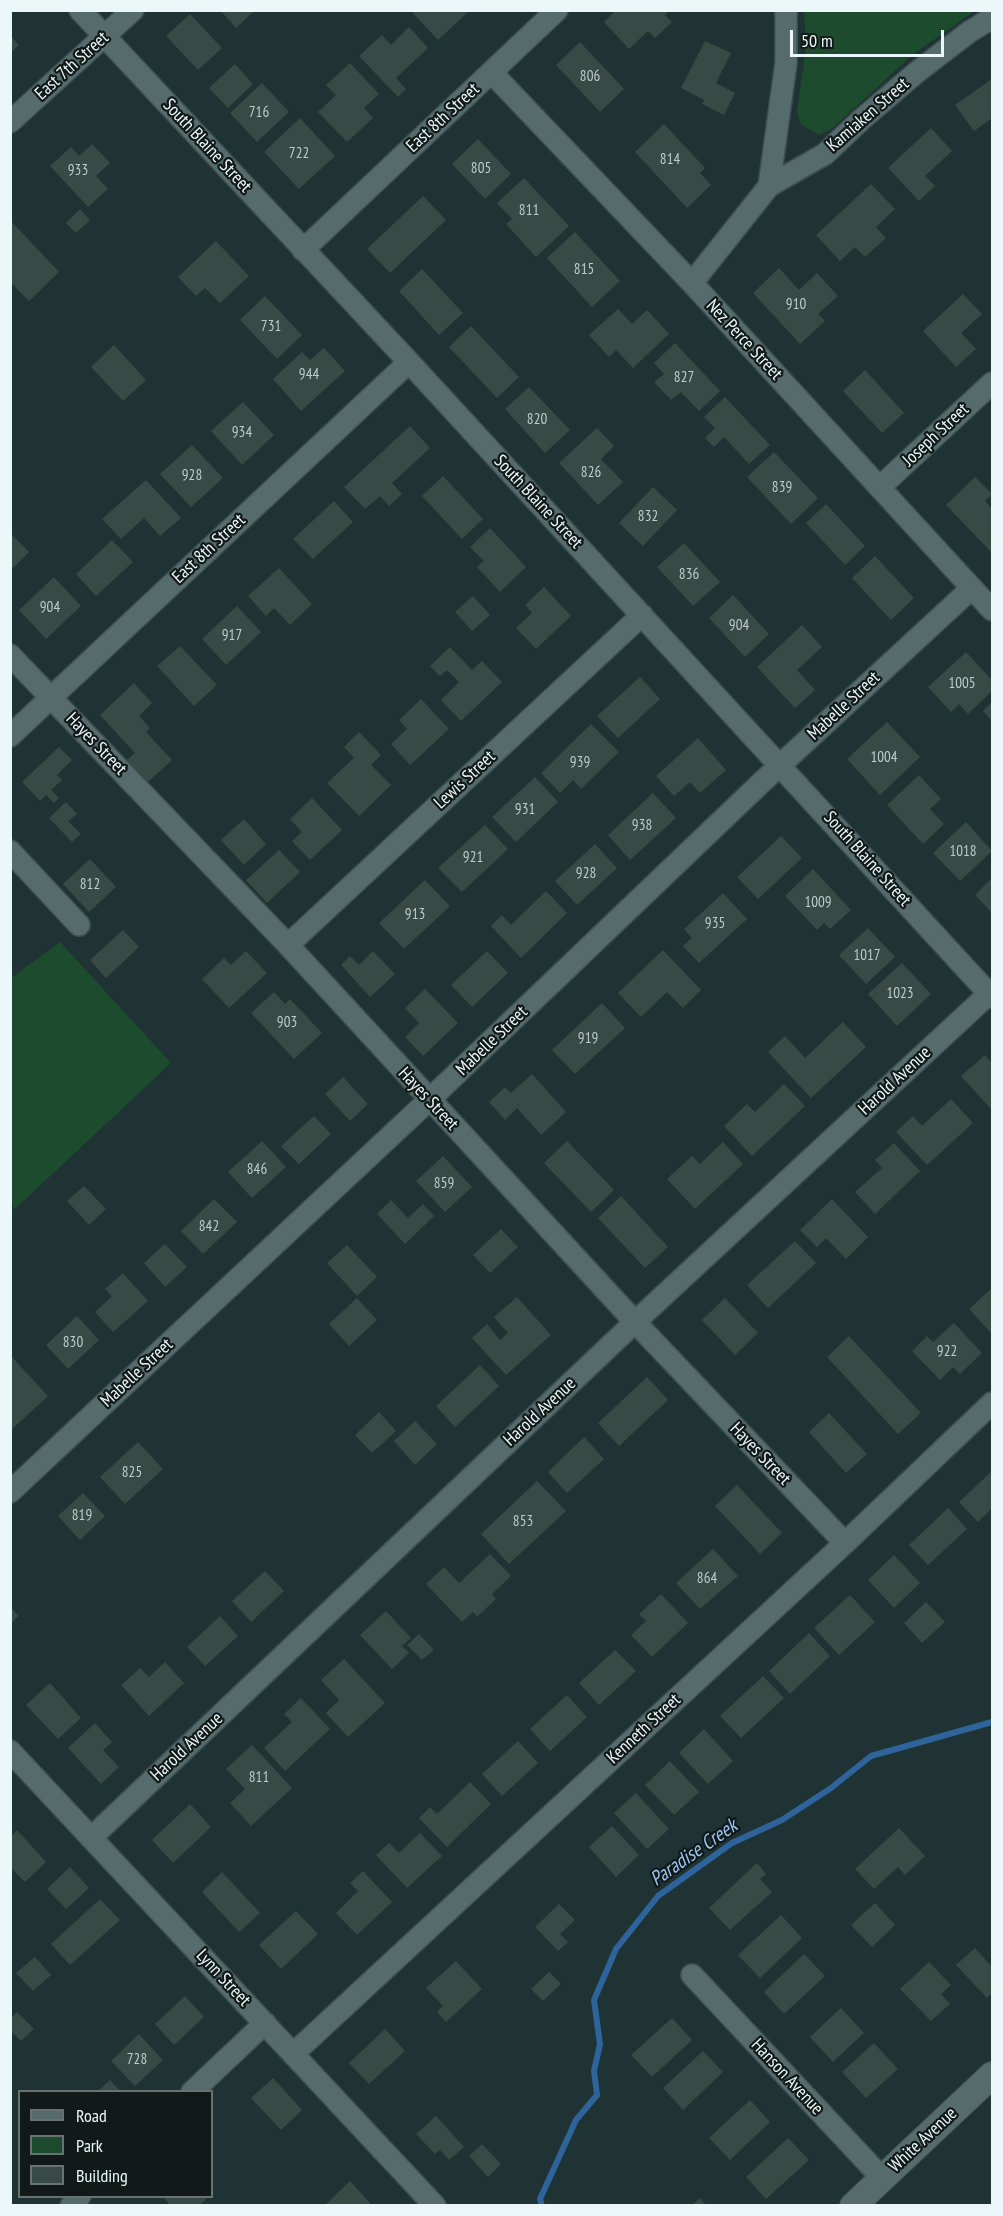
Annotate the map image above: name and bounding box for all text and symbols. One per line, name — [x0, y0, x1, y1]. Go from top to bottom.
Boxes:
scale bar — [793, 18, 948, 56]
street label: East 7th Street — [31, 27, 113, 105]
text: 50 m — [801, 29, 833, 52]
house number: 806 — [580, 68, 600, 86]
street label: Kamiaken Street — [823, 73, 913, 157]
street label: East 8th Street — [402, 79, 484, 157]
street label: South Blaine Street — [158, 95, 256, 197]
house number: 716 — [249, 104, 269, 122]
house number: 722 — [289, 145, 309, 163]
house number: 814 — [660, 151, 680, 169]
house number: 805 — [471, 160, 491, 178]
house number: 933 — [68, 162, 88, 180]
house number: 811 — [519, 202, 539, 220]
house number: 815 — [574, 261, 594, 279]
street label: Nez Perce Street — [701, 295, 787, 385]
house number: 910 — [786, 296, 806, 314]
house number: 731 — [261, 318, 281, 336]
house number: 944 — [299, 366, 319, 384]
house number: 827 — [674, 369, 694, 387]
street label: Joseph Street — [898, 399, 974, 471]
house number: 820 — [527, 411, 547, 429]
house number: 934 — [232, 424, 252, 442]
street label: South Blaine Street — [489, 451, 587, 553]
house number: 826 — [581, 464, 601, 482]
house number: 928 — [182, 467, 202, 485]
house number: 839 — [772, 479, 792, 497]
house number: 832 — [638, 508, 658, 526]
street label: East 8th Street — [168, 510, 250, 588]
house number: 836 — [679, 566, 699, 584]
house number: 904 — [40, 599, 60, 617]
house number: 904 — [729, 617, 749, 635]
house number: 917 — [222, 627, 242, 645]
street label: Mabelle Street — [803, 667, 885, 745]
house number: 1005 — [949, 675, 975, 693]
street label: Hayes Street — [61, 708, 131, 780]
street label: Lewis Street — [430, 746, 500, 814]
house number: 1004 — [871, 749, 897, 767]
house number: 939 — [570, 754, 590, 772]
house number: 931 — [515, 801, 535, 819]
street label: South Blaine Street — [819, 807, 915, 911]
house number: 938 — [632, 817, 652, 835]
house number: 1018 — [950, 843, 976, 861]
house number: 921 — [463, 849, 483, 867]
house number: 928 — [576, 865, 596, 883]
house number: 812 — [80, 876, 100, 894]
house number: 1009 — [805, 894, 831, 912]
house number: 913 — [405, 906, 425, 924]
house number: 935 — [705, 915, 725, 933]
house number: 1017 — [854, 947, 880, 965]
house number: 1023 — [887, 985, 913, 1003]
street label: Mabelle Street — [452, 1002, 532, 1080]
house number: 903 — [277, 1014, 297, 1032]
house number: 919 — [578, 1030, 598, 1048]
street label: Harold Avenue — [854, 1042, 936, 1120]
street label: Hayes Street — [393, 1063, 463, 1135]
house number: 846 — [247, 1161, 267, 1179]
house number: 859 — [434, 1175, 454, 1193]
house number: 842 — [199, 1218, 219, 1236]
house number: 830 — [63, 1334, 83, 1352]
street label: Mabelle Street — [96, 1334, 178, 1412]
house number: 922 — [937, 1343, 957, 1361]
street label: Harold Avenue — [499, 1373, 581, 1451]
street label: Hayes Street — [725, 1418, 795, 1490]
house number: 825 — [122, 1464, 142, 1482]
house number: 819 — [72, 1507, 92, 1525]
house number: 853 — [513, 1513, 533, 1531]
house number: 864 — [697, 1570, 717, 1588]
street label: Kenneth Street — [603, 1689, 685, 1769]
street label: Harold Avenue — [146, 1708, 228, 1786]
house number: 811 — [249, 1769, 269, 1787]
water label: Paradise Creek — [646, 1814, 742, 1892]
street label: Lynn Street — [191, 1945, 255, 2011]
street label: Hanson Avenue — [746, 2035, 828, 2119]
house number: 728 — [127, 2051, 147, 2069]
legend — [18, 2090, 213, 2198]
street label: White Avenue — [884, 2103, 962, 2177]
text: Road — [76, 2104, 107, 2127]
text: Park — [76, 2134, 103, 2157]
text: Building — [76, 2164, 128, 2187]

